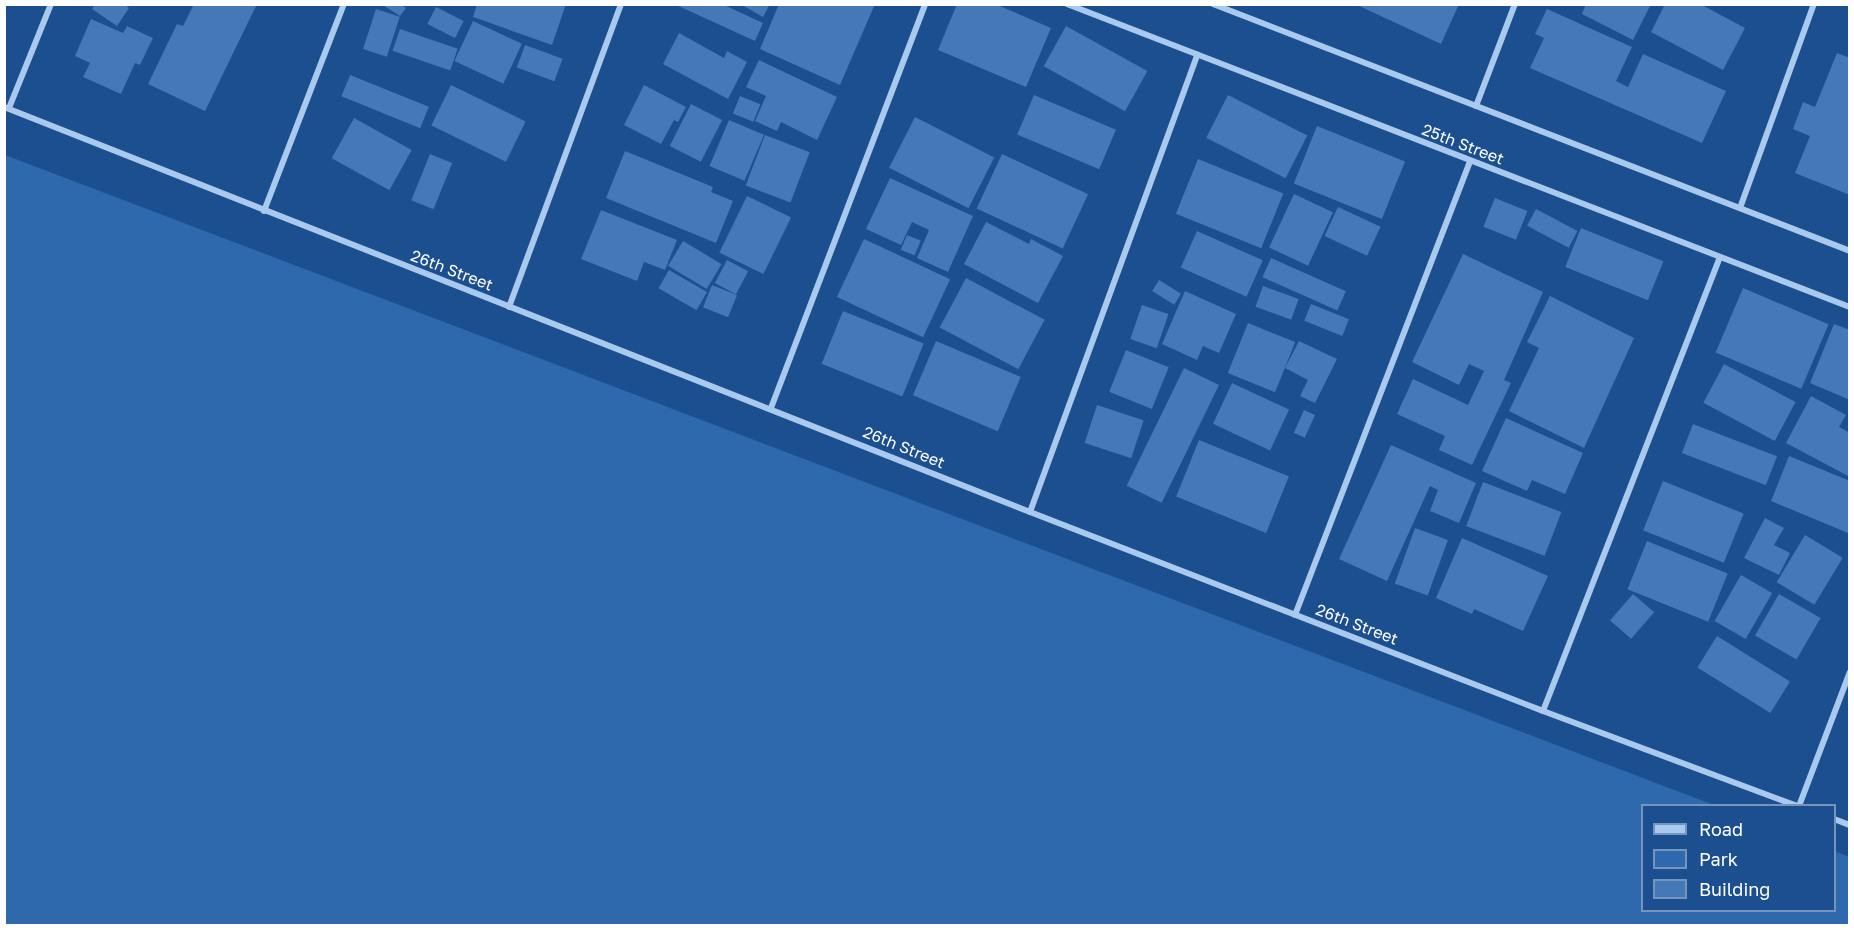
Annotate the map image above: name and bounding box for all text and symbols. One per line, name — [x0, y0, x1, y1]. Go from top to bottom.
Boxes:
street label: 25th Street — [1419, 120, 1507, 168]
street label: 26th Street — [408, 246, 496, 294]
street label: 26th Street — [860, 422, 948, 472]
street label: 26th Street — [1313, 600, 1401, 648]
legend — [1641, 804, 1836, 912]
text: Road — [1699, 818, 1743, 840]
text: Park — [1699, 848, 1738, 870]
text: Building — [1699, 878, 1770, 900]

